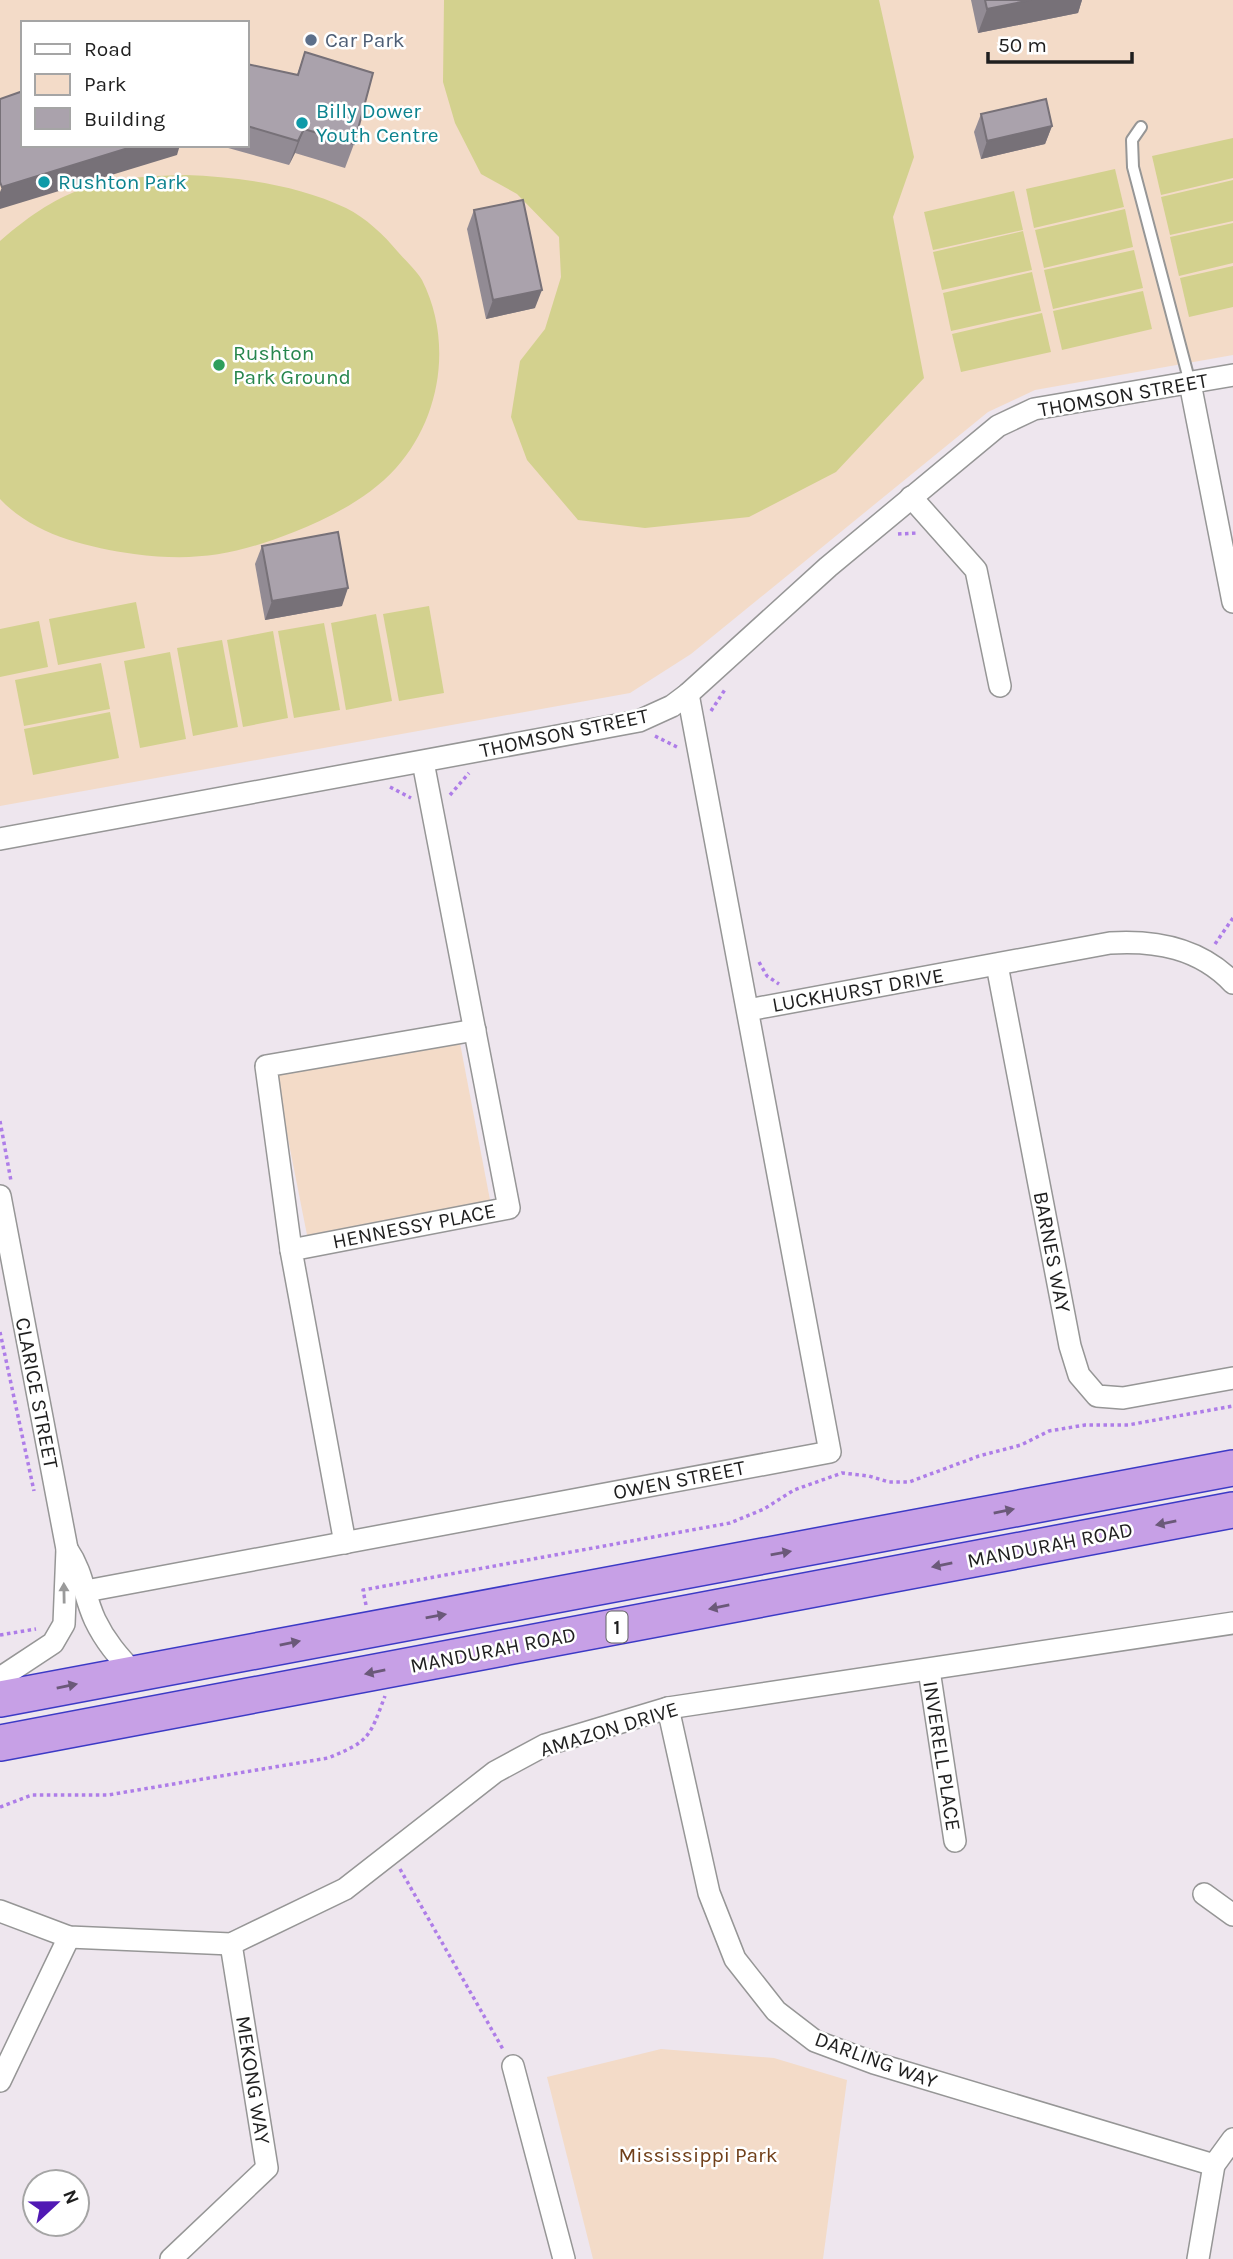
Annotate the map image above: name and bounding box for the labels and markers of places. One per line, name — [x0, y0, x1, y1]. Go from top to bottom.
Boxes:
place label: Car Park — [325, 28, 405, 52]
marker: Car Park — [303, 32, 319, 48]
place label: Billy Dower Youth Centre — [316, 99, 439, 147]
marker: Billy Dower Youth Centre — [294, 115, 310, 131]
place label: Rushton Park — [58, 170, 187, 194]
marker: Rushton Park — [36, 174, 52, 190]
place label: Rushton Park Ground — [233, 341, 351, 389]
marker: Rushton Park Ground — [211, 357, 227, 373]

